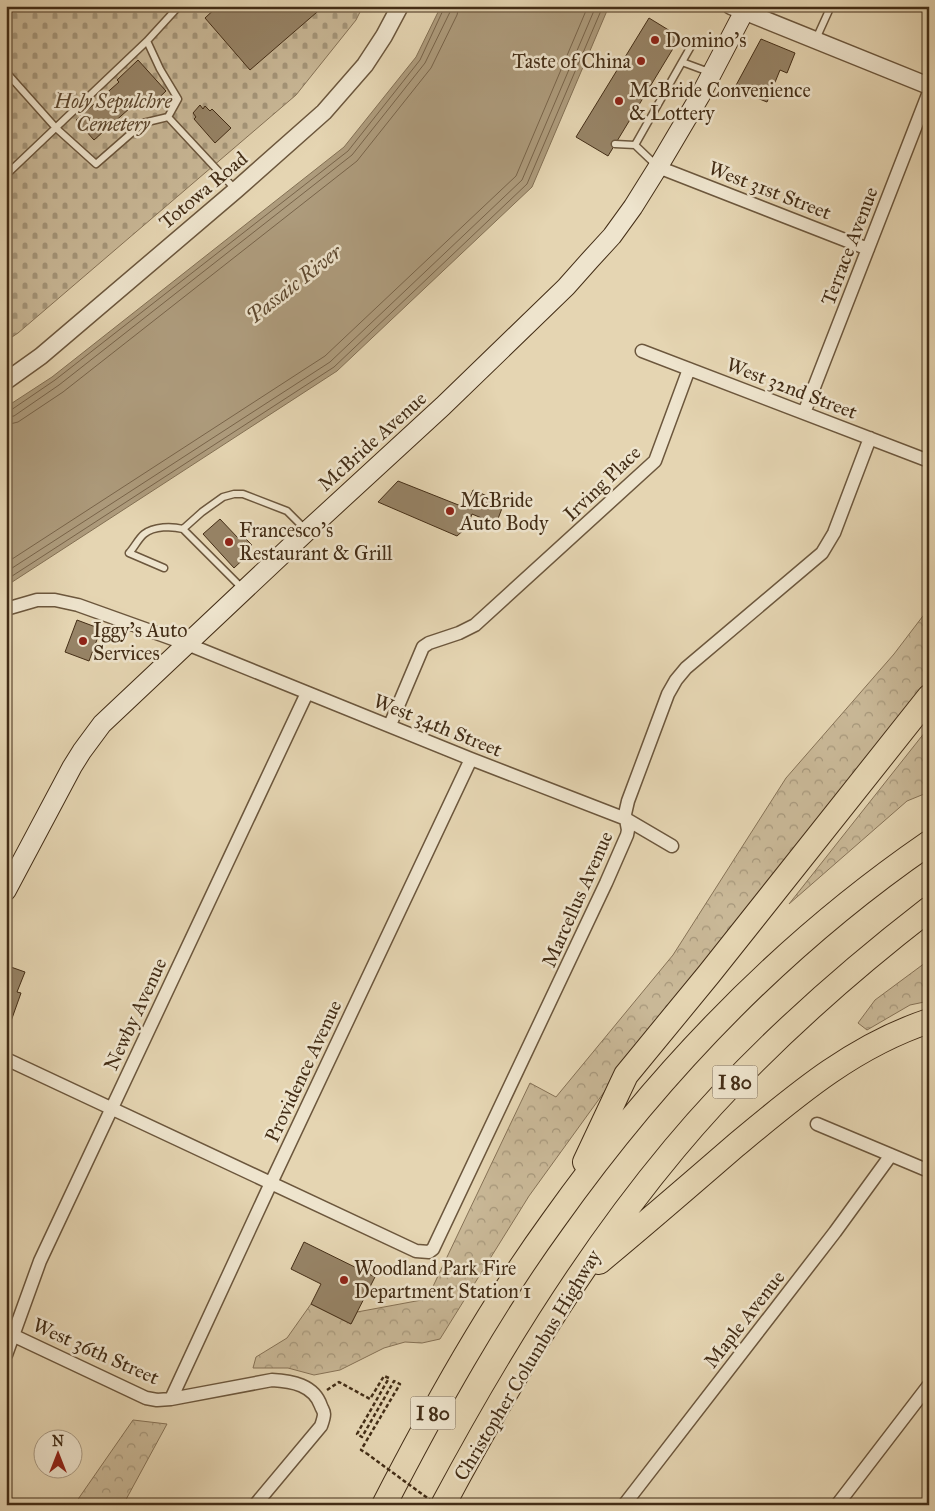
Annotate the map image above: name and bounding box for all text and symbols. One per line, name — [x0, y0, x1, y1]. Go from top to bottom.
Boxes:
place label: Domino's — [665, 28, 746, 52]
marker: Domino's — [649, 34, 661, 46]
place label: Taste of China — [512, 49, 632, 73]
marker: Taste of China — [635, 55, 647, 67]
place label: McBride Convenience & Lottery — [629, 78, 811, 125]
park label: Holy Sepulchre Cemetery — [53, 89, 172, 136]
marker: McBride Convenience & Lottery — [613, 95, 625, 107]
street label: Totowa Road — [154, 146, 252, 234]
street label: West 31st Street — [705, 156, 835, 224]
street label: Terrace Avenue — [815, 183, 883, 309]
water label: Passaic River — [241, 238, 348, 329]
street label: West 32nd Street — [723, 352, 861, 424]
street label: McBride Avenue — [313, 386, 431, 496]
street label: Irving Place — [558, 440, 646, 526]
place label: McBride Auto Body — [459, 488, 549, 535]
marker: McBride Auto Body — [444, 505, 456, 517]
place label: Francesco's Restaurant & Grill — [239, 518, 393, 565]
marker: Francesco's Restaurant & Grill — [223, 536, 235, 548]
place label: Iggy's Auto Services — [93, 618, 187, 665]
marker: Iggy's Auto Services — [77, 635, 89, 647]
street label: West 34th Street — [370, 688, 506, 762]
street label: Marcellus Avenue — [536, 827, 618, 971]
street label: Newby Avenue — [99, 954, 171, 1074]
street label: Providence Avenue — [260, 996, 346, 1146]
road number: I 80 — [712, 1066, 758, 1098]
street label: Christopher Columbus Highway — [448, 1245, 607, 1485]
place label: Woodland Park Fire Department Station 1 — [354, 1256, 531, 1303]
street label: Maple Avenue — [699, 1266, 789, 1372]
marker: Woodland Park Fire Department Station 1 — [338, 1274, 350, 1286]
street label: West 36th Street — [29, 1312, 163, 1390]
road number: I 80 — [410, 1396, 456, 1430]
north arrow — [32, 1428, 82, 1478]
text: N — [52, 1433, 64, 1450]

